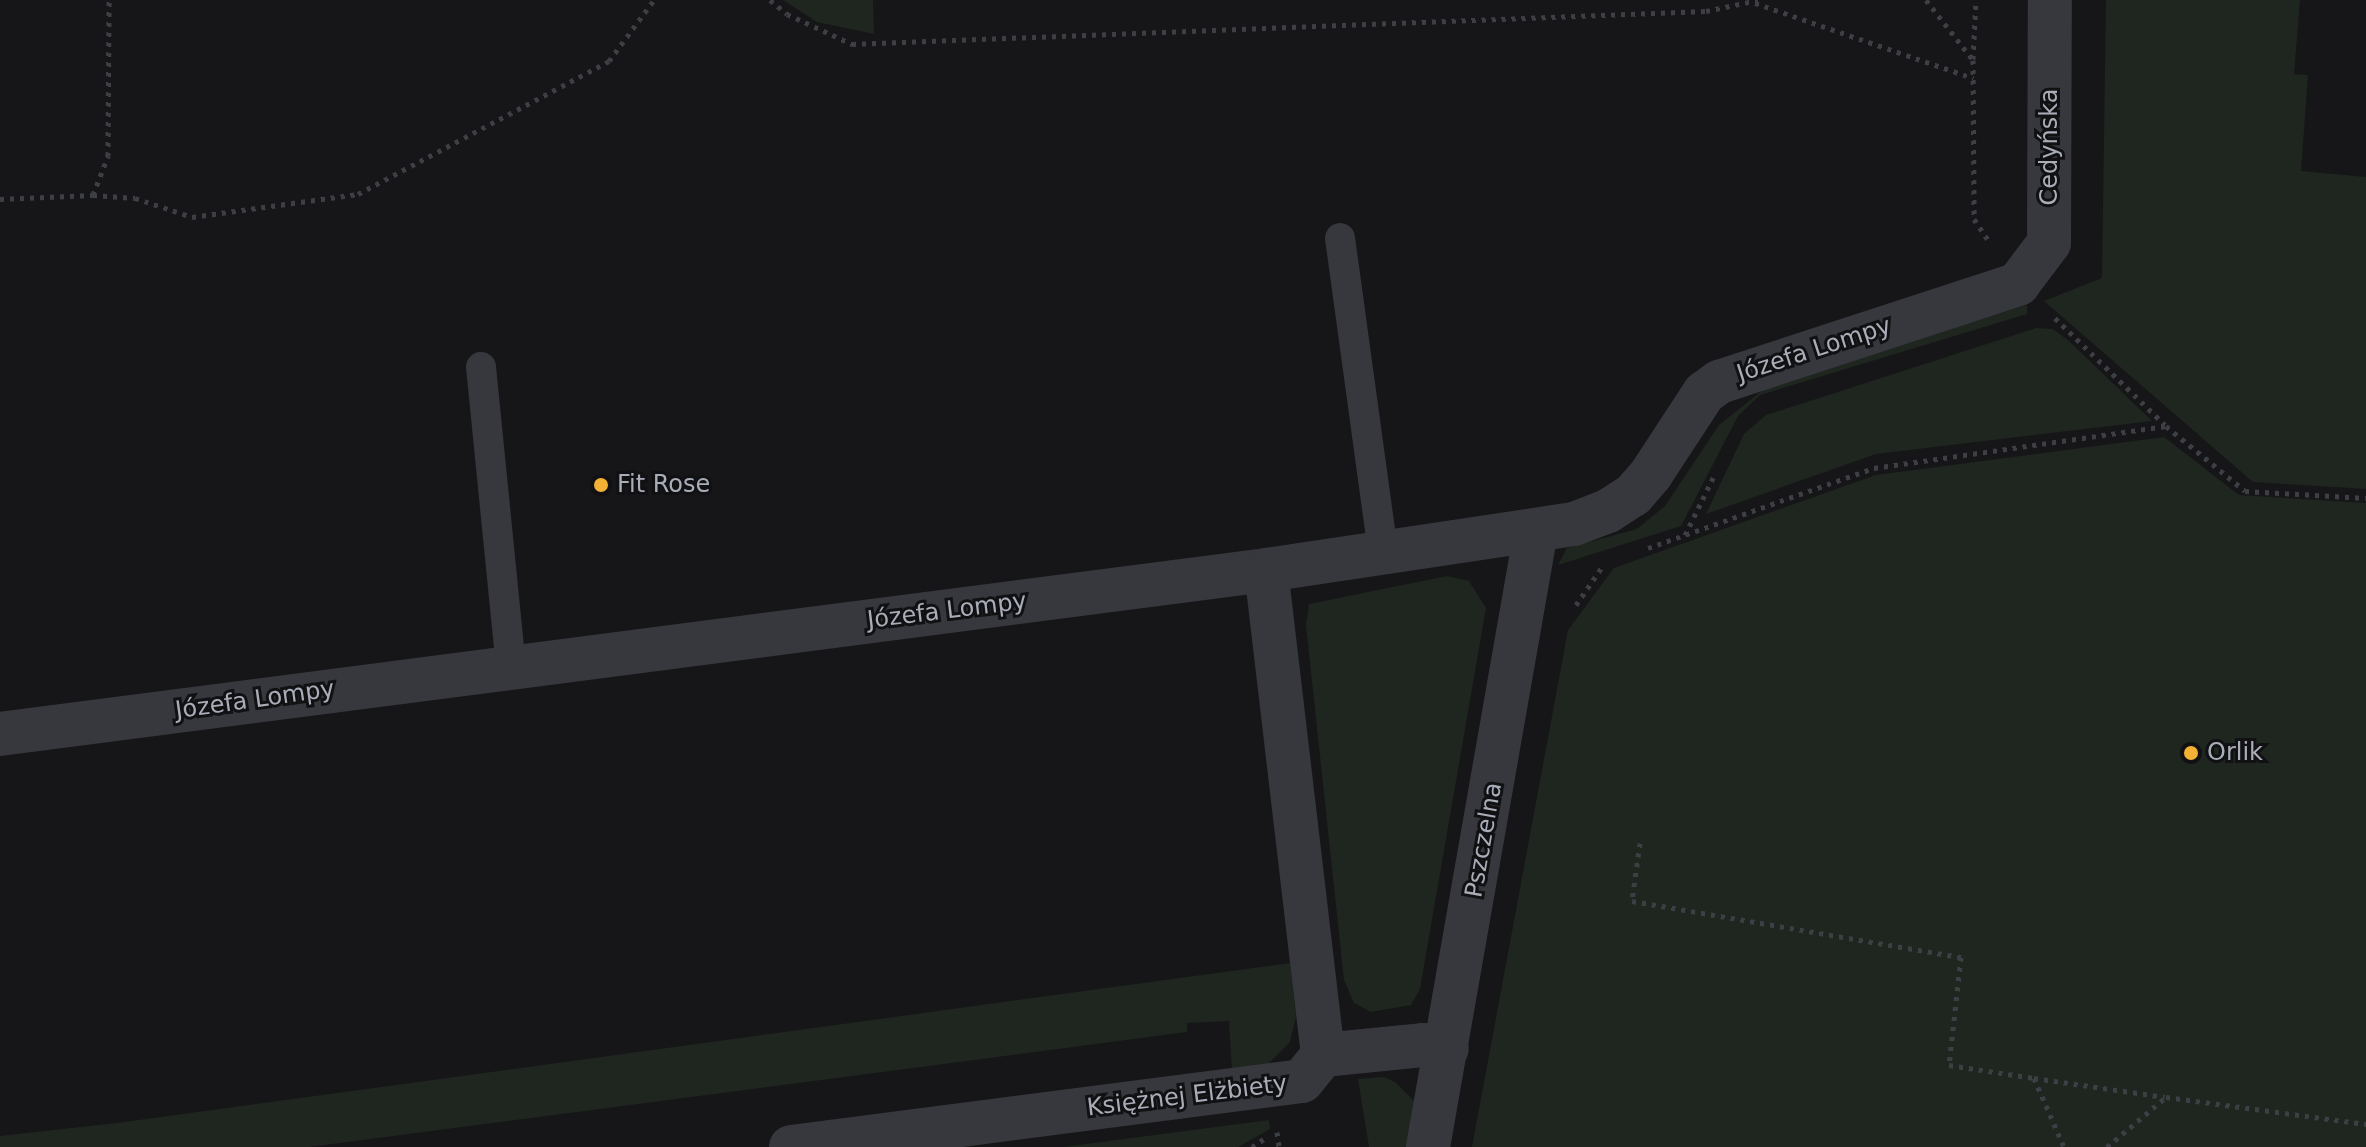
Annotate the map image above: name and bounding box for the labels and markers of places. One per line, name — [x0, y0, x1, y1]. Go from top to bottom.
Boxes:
place label: Fit Rose — [617, 471, 710, 499]
marker: Fit Rose — [592, 476, 610, 494]
place label: Orlik — [2207, 739, 2263, 767]
marker: Orlik — [2182, 744, 2200, 762]

